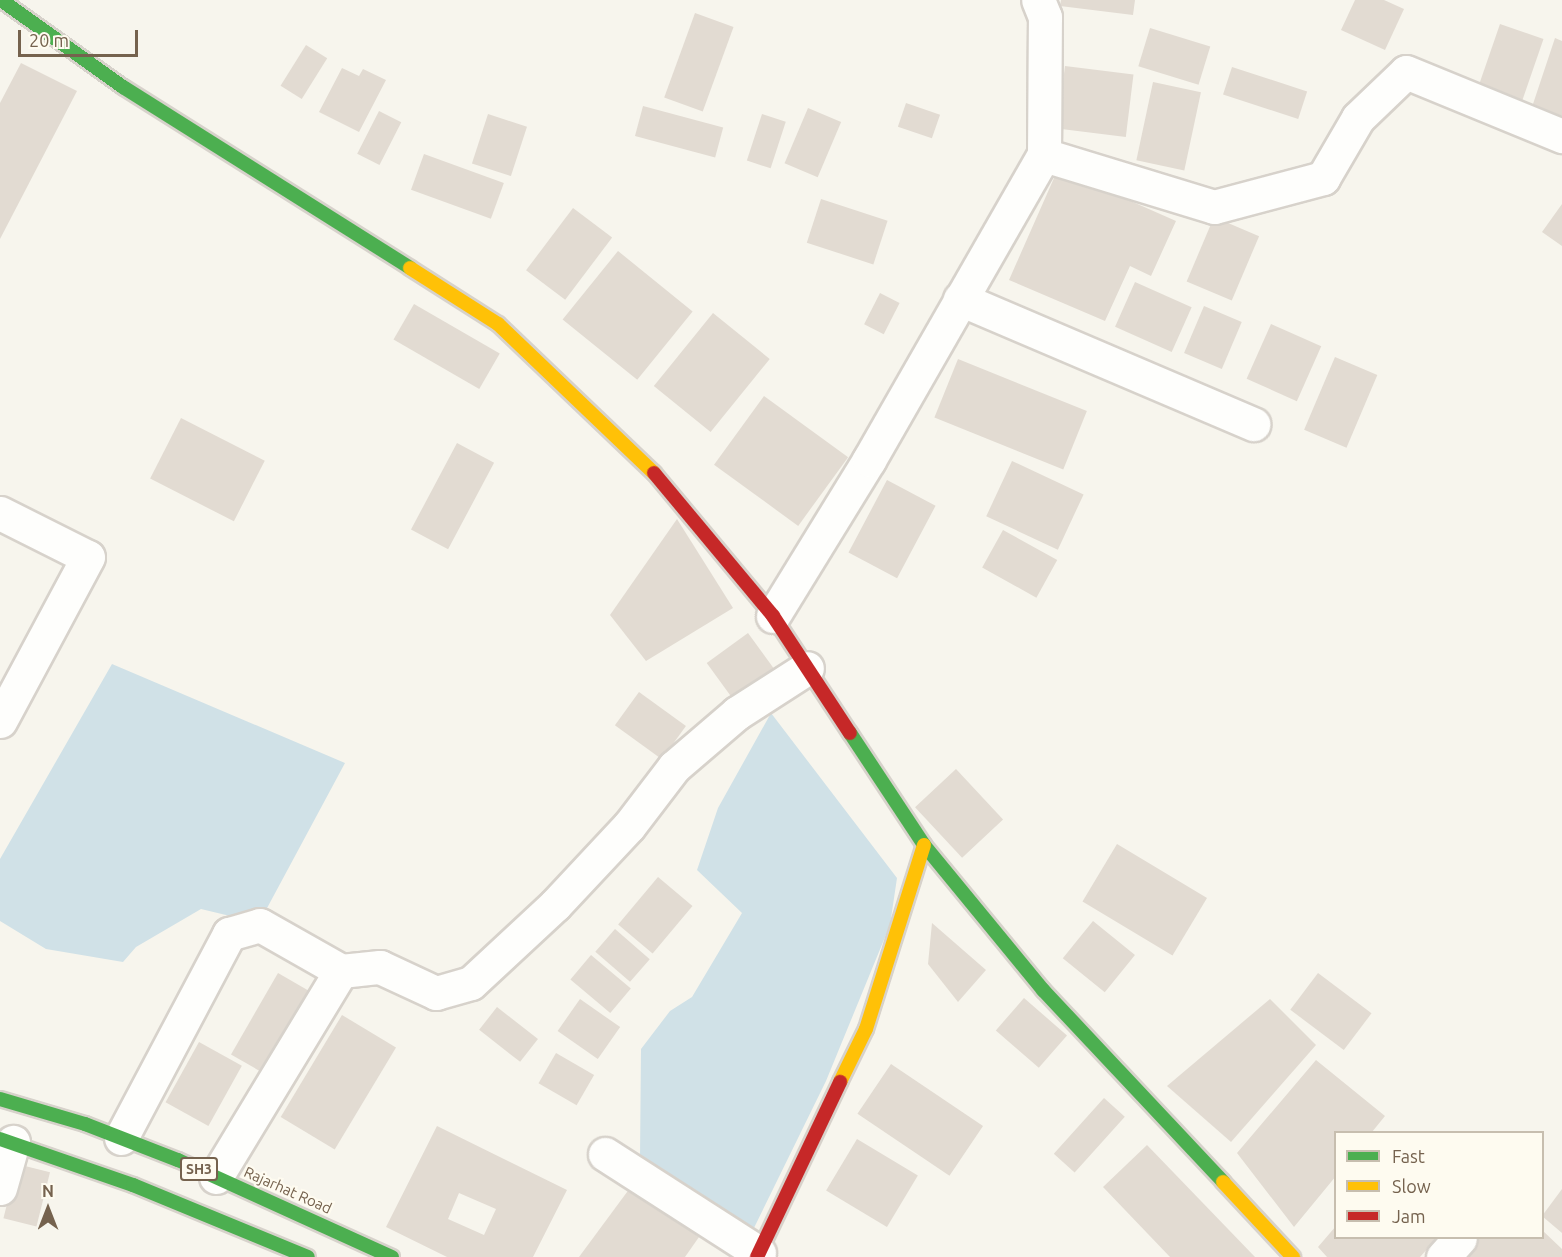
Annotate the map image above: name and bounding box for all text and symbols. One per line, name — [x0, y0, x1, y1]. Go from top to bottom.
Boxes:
scale bar — [21, 18, 141, 56]
text: 20 m — [29, 30, 69, 50]
legend — [1334, 1131, 1544, 1239]
text: Fast — [1392, 1146, 1425, 1166]
road number: SH3 — [180, 1158, 218, 1180]
street label: Rajarhat Road — [241, 1163, 335, 1217]
text: Slow — [1392, 1176, 1431, 1196]
north arrow — [18, 1179, 78, 1239]
text: N — [42, 1182, 54, 1200]
text: Jam — [1392, 1206, 1426, 1226]

